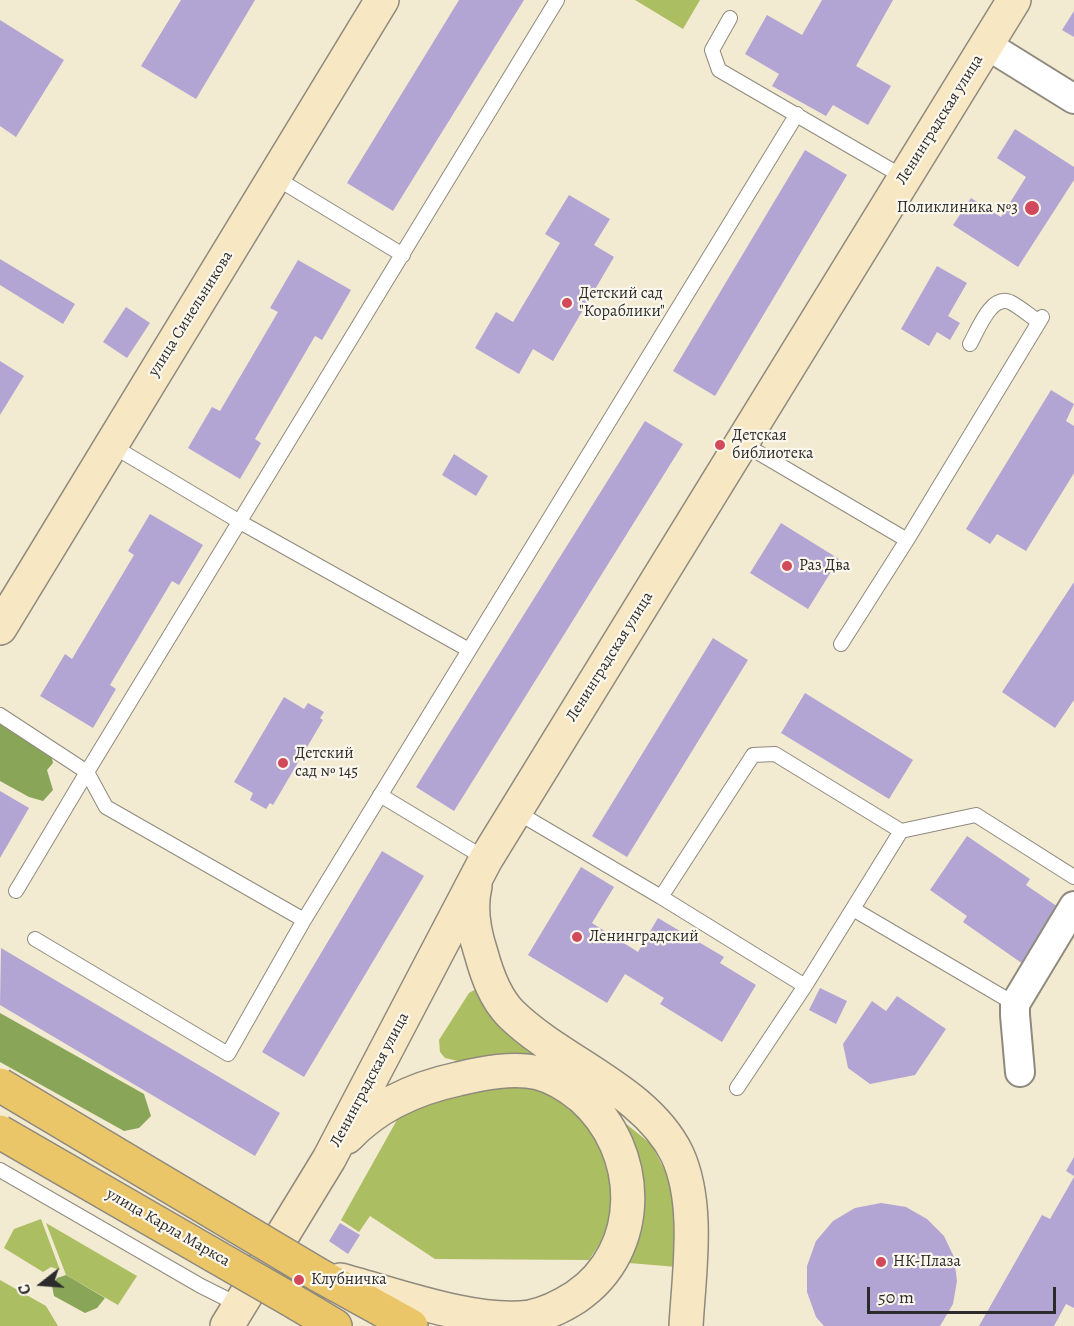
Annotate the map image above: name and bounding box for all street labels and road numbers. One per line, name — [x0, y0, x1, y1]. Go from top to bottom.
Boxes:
street label: Ленинградская улица — [892, 51, 988, 189]
street label: улица Синельникова — [145, 248, 237, 380]
street label: Ленинградская улица — [562, 588, 658, 726]
street label: Ленинградская улица — [326, 1009, 414, 1151]
street label: улица Карла Маркса — [103, 1185, 233, 1271]

